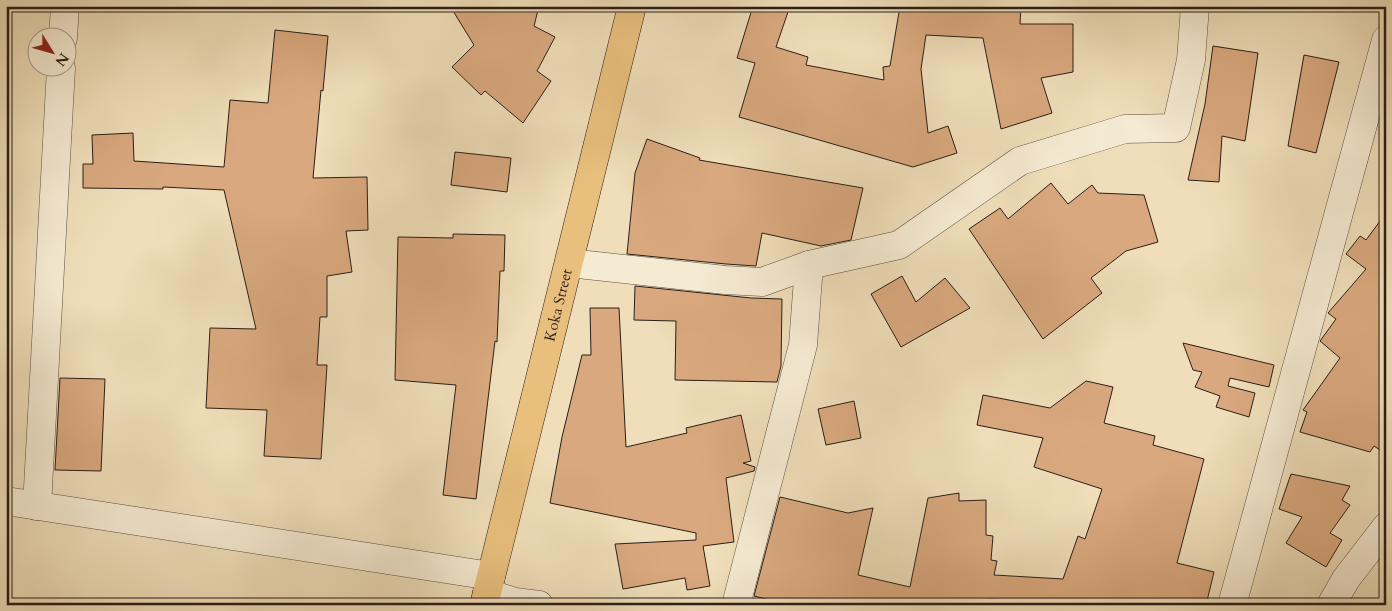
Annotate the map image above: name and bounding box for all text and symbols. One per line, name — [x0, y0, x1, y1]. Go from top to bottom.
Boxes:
north arrow — [28, 28, 78, 78]
text: N — [51, 49, 73, 70]
street label: Koka Street — [540, 266, 577, 343]

